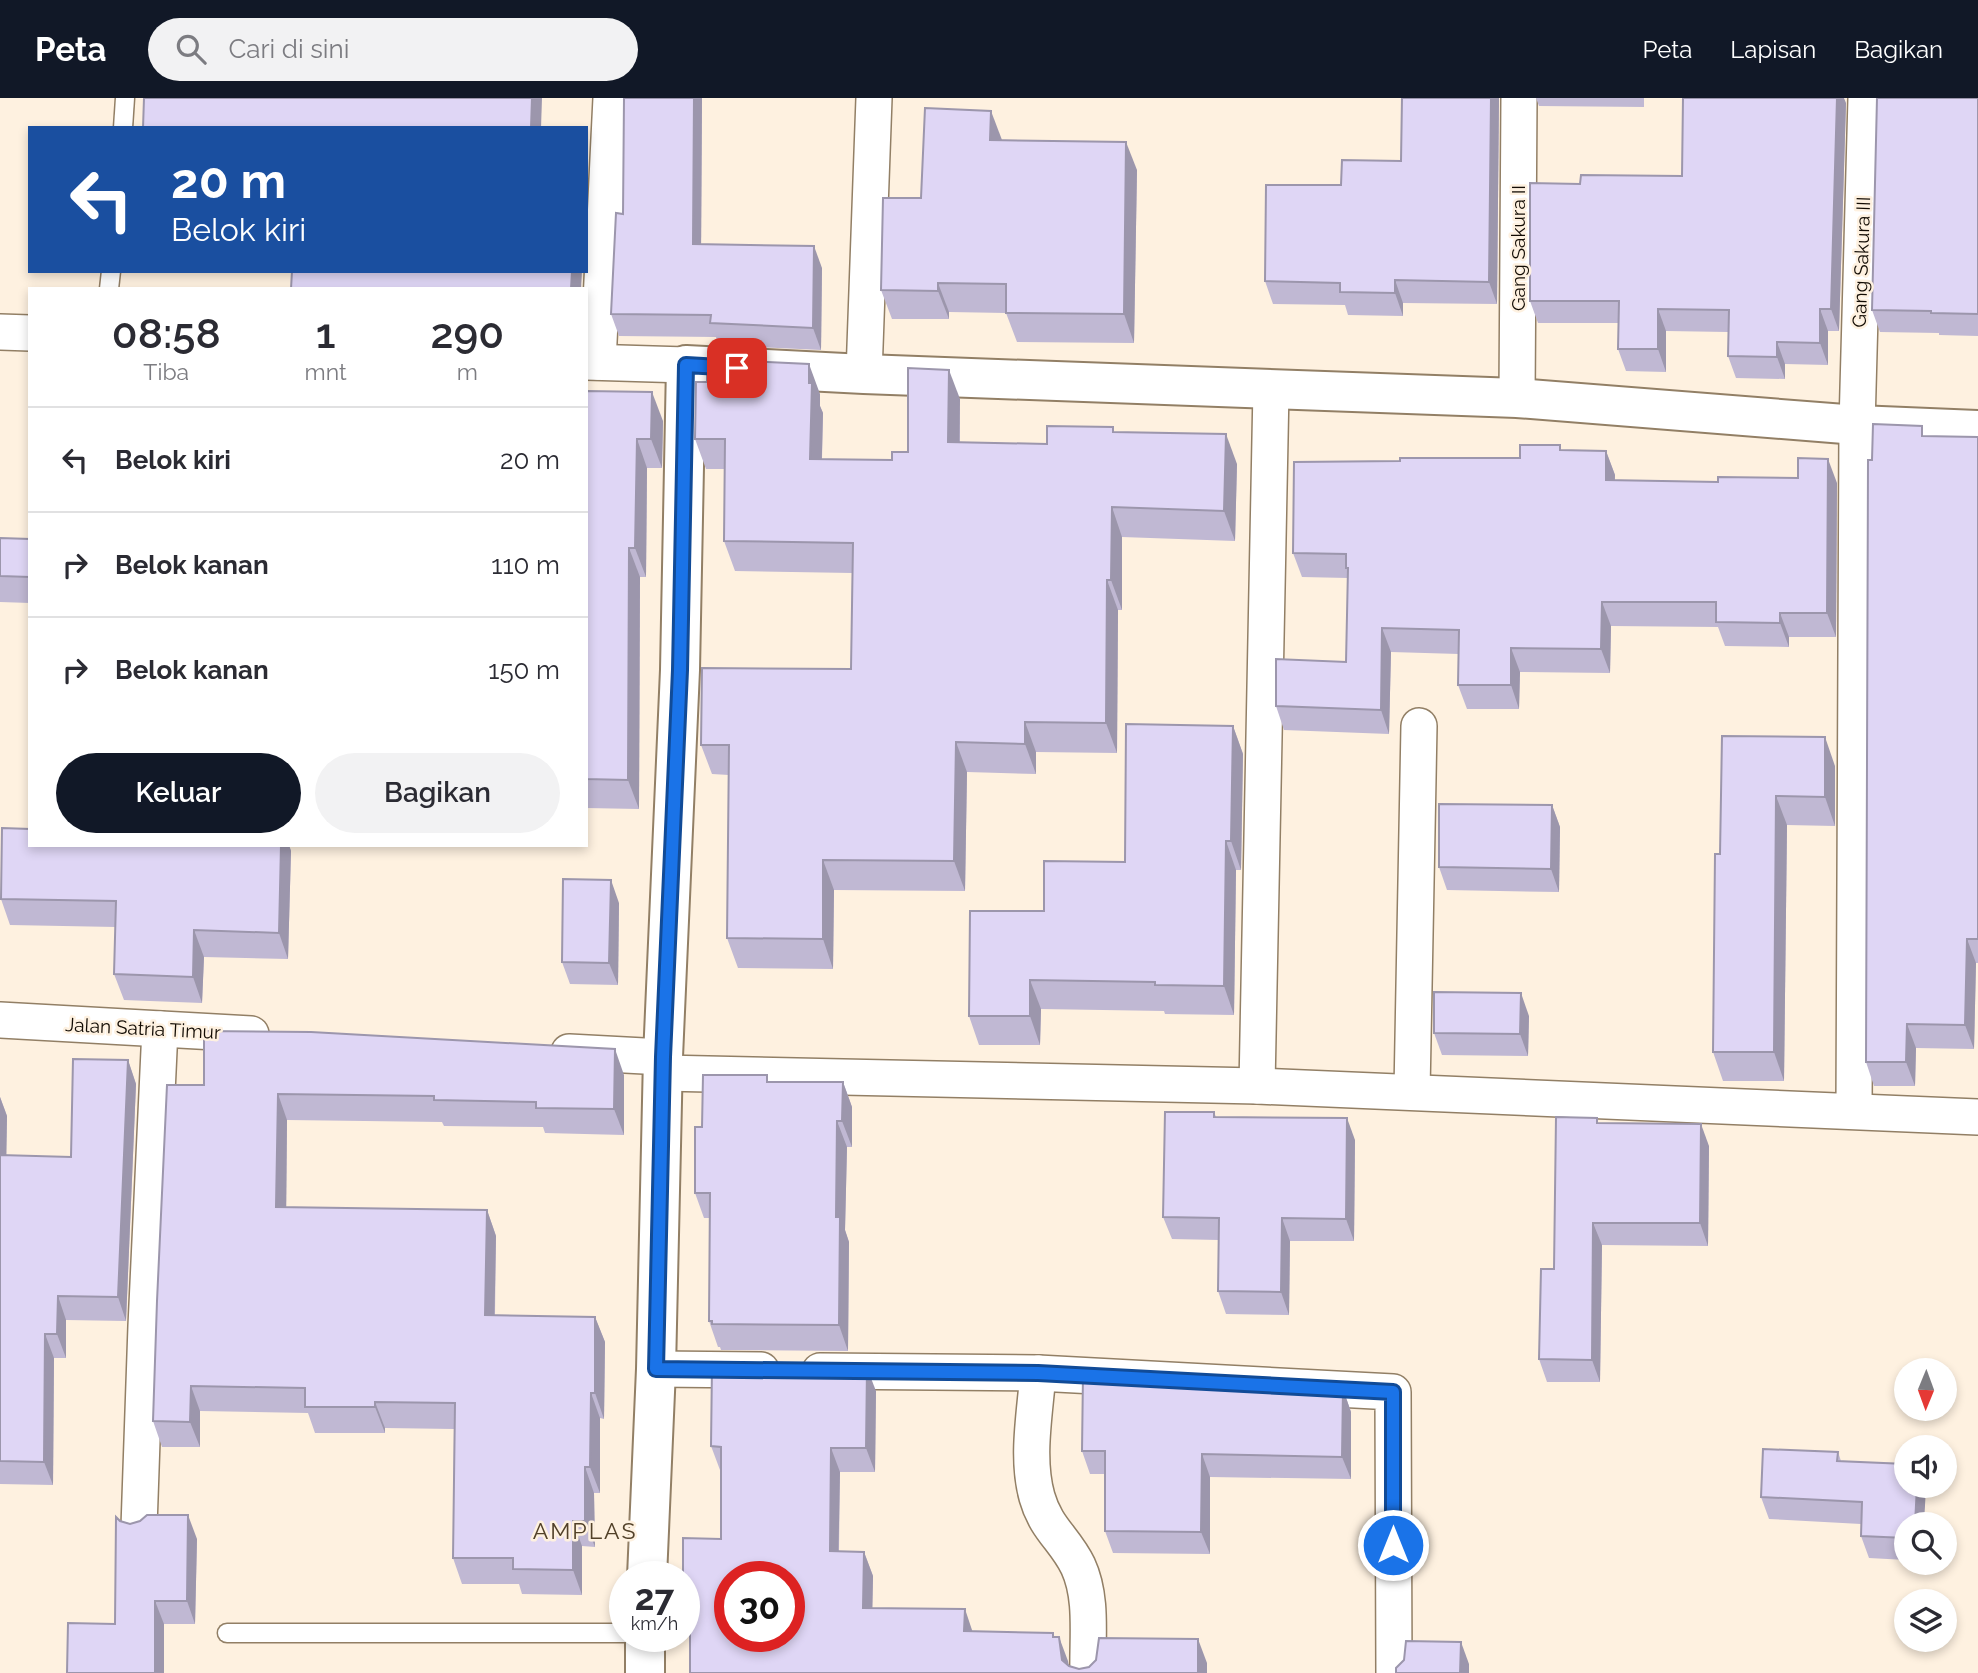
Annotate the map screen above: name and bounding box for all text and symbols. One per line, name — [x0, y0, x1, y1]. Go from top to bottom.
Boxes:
search box — [148, 18, 638, 81]
text: Peta — [35, 30, 106, 69]
icon: search — [172, 30, 210, 68]
text: Cari di sini — [228, 34, 349, 64]
text: Peta — [1643, 35, 1692, 64]
text: Lapisan — [1730, 35, 1816, 64]
text: Bagikan — [1854, 35, 1943, 64]
text: 20 m — [171, 152, 286, 209]
icon: left — [56, 154, 147, 245]
street label: Gang Sakura II — [1507, 185, 1529, 311]
street label: Gang Sakura III — [1848, 196, 1874, 328]
text: Belok kiri — [171, 211, 306, 248]
text: 08:58 — [112, 309, 221, 358]
text: 1 — [316, 309, 335, 358]
text: 290 — [431, 309, 504, 358]
pin — [707, 338, 767, 398]
icon: arrive — [718, 349, 756, 387]
text: Tiba — [143, 358, 189, 385]
text: mnt — [305, 358, 347, 385]
text: m — [457, 358, 478, 385]
icon: left — [56, 441, 94, 479]
text: Belok kiri — [115, 445, 231, 475]
text: 20 m — [500, 445, 560, 475]
icon: right — [56, 546, 94, 584]
text: Belok kanan — [115, 550, 269, 580]
text: 110 m — [491, 550, 560, 580]
icon: right — [56, 651, 94, 689]
text: Belok kanan — [115, 655, 269, 685]
text: 150 m — [488, 655, 560, 685]
button: Keluar — [56, 753, 301, 833]
button: Bagikan — [315, 753, 560, 833]
street label: Jalan Satria Timur — [65, 1013, 222, 1043]
north arrow — [1894, 1358, 1956, 1421]
map controls — [1894, 1358, 1957, 1652]
button: sound — [1894, 1435, 1957, 1498]
position arrow — [1356, 1508, 1430, 1582]
button: search — [1894, 1512, 1957, 1575]
district label: AMPLAS — [533, 1517, 637, 1544]
speed limit sign: 30 — [714, 1561, 805, 1652]
text: 27 — [635, 1577, 674, 1618]
button: layers — [1894, 1589, 1957, 1652]
text: km/h — [631, 1613, 678, 1634]

